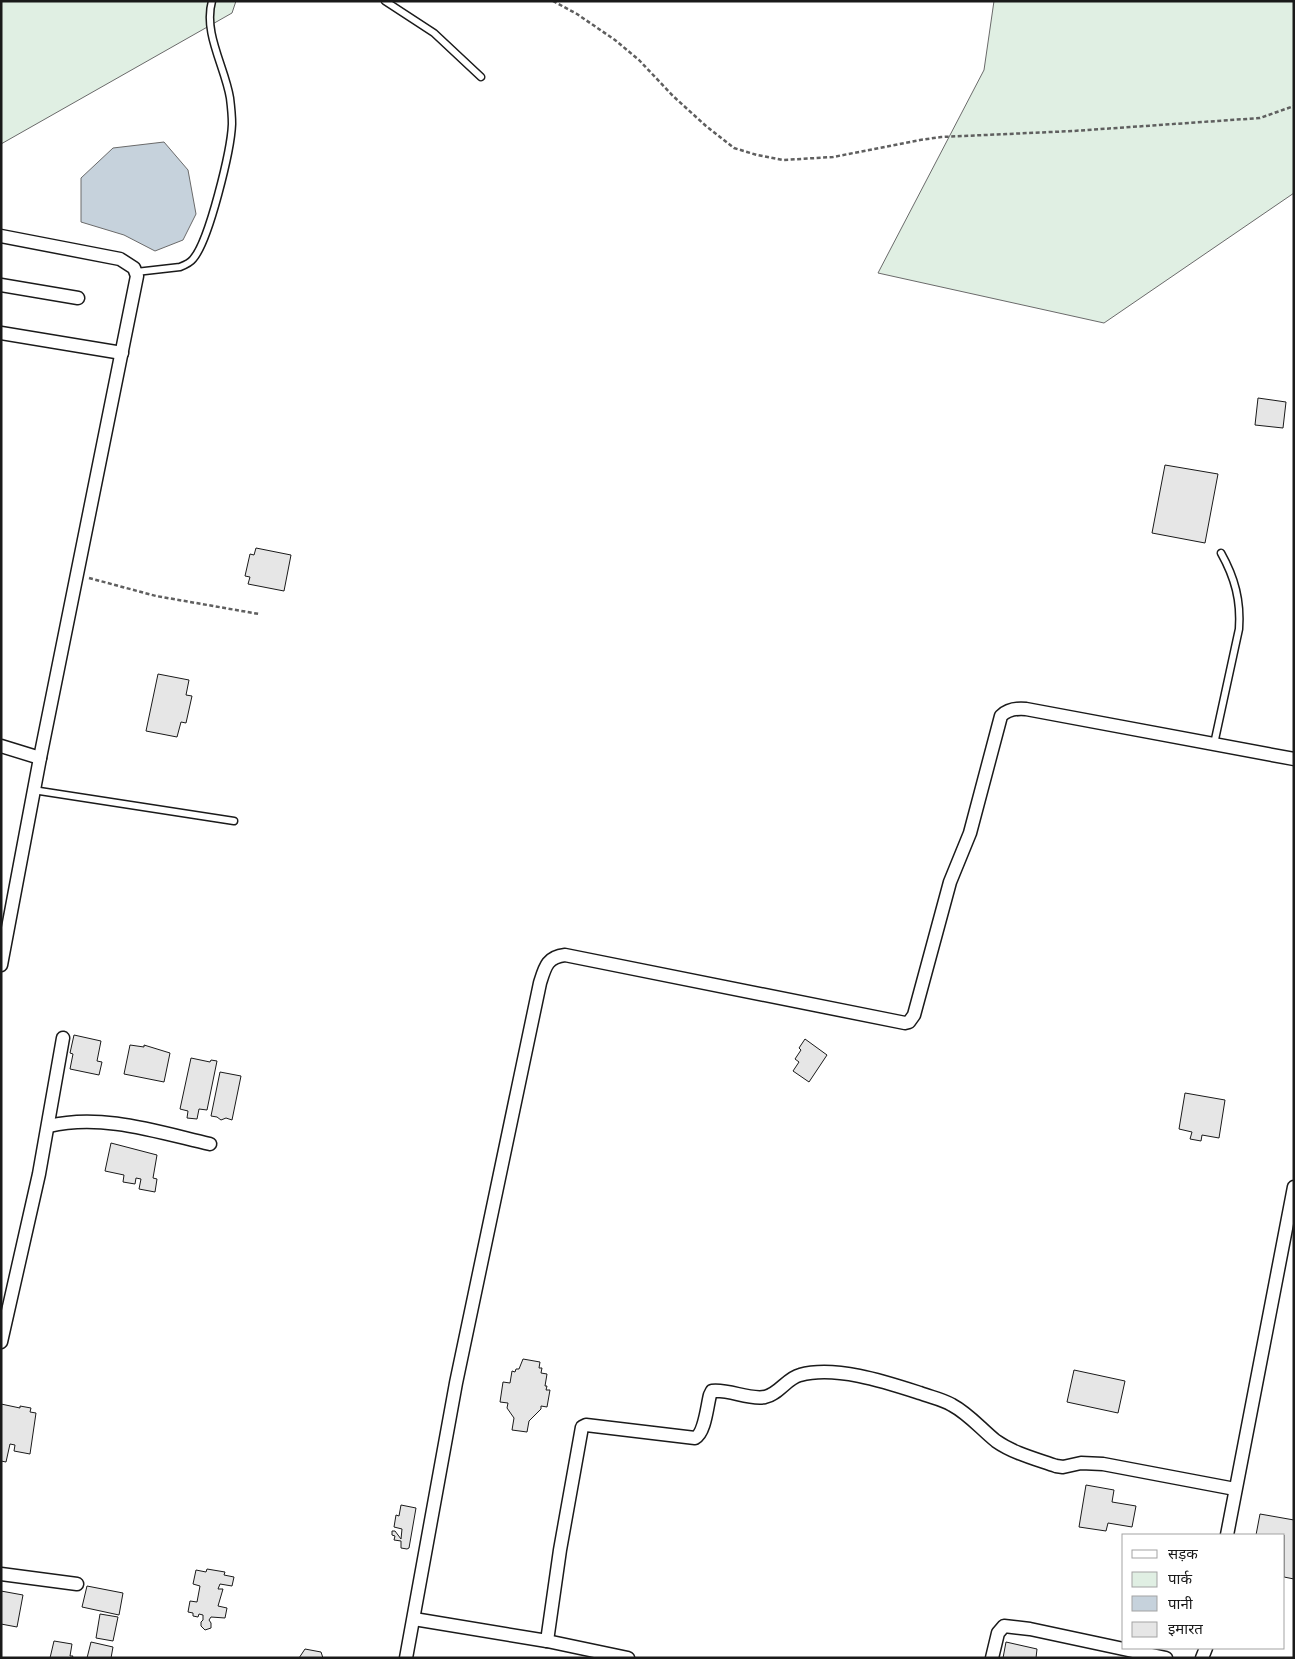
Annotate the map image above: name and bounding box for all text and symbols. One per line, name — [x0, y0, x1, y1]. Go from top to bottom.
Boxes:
legend — [1122, 1534, 1285, 1649]
text: सड़क — [1168, 1544, 1198, 1563]
text: पार्क — [1168, 1569, 1192, 1588]
text: पानी — [1168, 1594, 1194, 1613]
text: इमारत — [1168, 1619, 1203, 1638]

